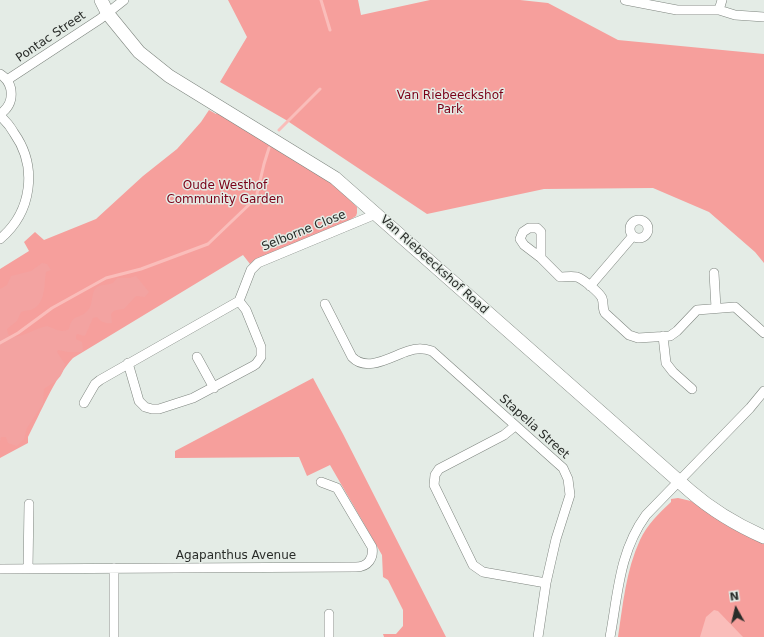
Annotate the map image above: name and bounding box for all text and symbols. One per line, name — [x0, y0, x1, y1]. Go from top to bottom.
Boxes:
street label: Pontac Street — [14, 8, 88, 66]
park label: Van Riebeeckshof Park — [397, 89, 503, 117]
park label: Oude Westhof Community Garden — [166, 179, 284, 207]
street label: Selborne Close — [260, 208, 348, 254]
street label: Van Riebeeckshof Road — [377, 213, 491, 317]
street label: Stapelia Street — [496, 392, 572, 462]
street label: Agapanthus Avenue — [176, 549, 296, 563]
north arrow — [716, 589, 756, 629]
text: N — [729, 590, 740, 604]

